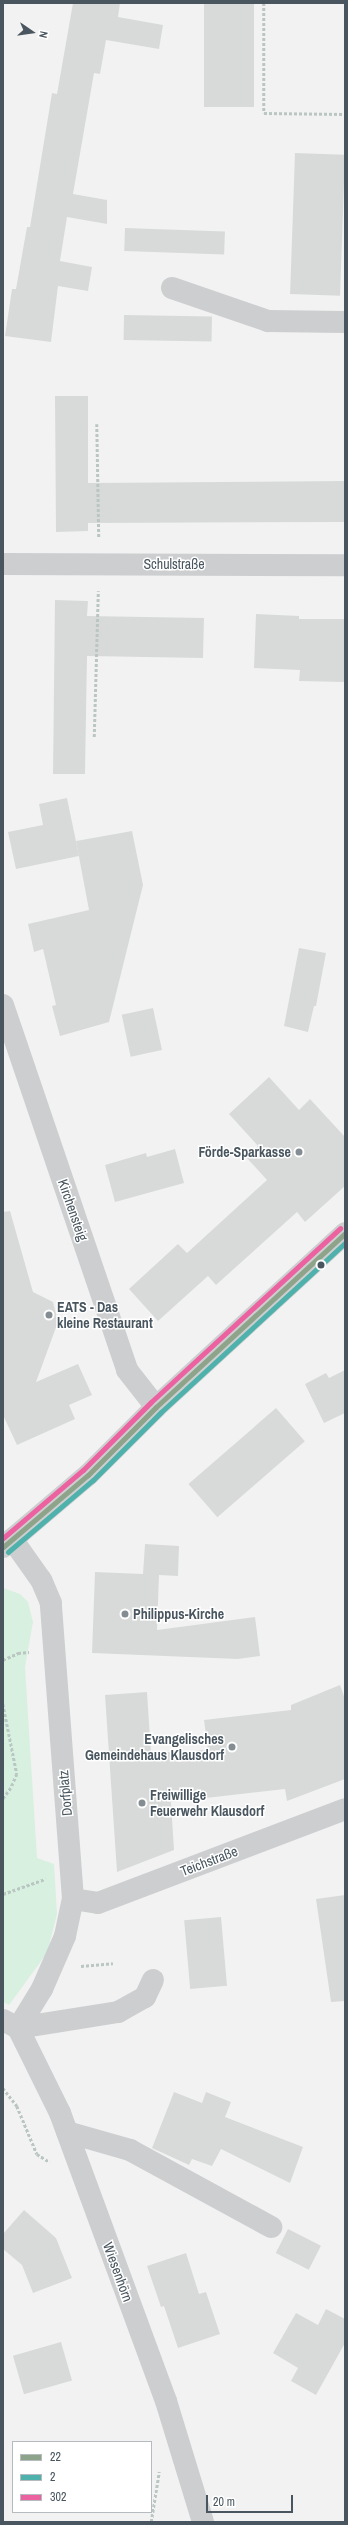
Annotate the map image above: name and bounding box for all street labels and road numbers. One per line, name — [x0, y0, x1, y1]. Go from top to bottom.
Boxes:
street label: Schulstraße — [143, 556, 205, 572]
street label: Kirchensteig — [55, 1177, 91, 1243]
street label: Dorfplatz — [55, 1769, 75, 1817]
street label: Teichstraße — [178, 1842, 240, 1880]
street label: Wiesenhörn — [100, 2240, 136, 2304]

